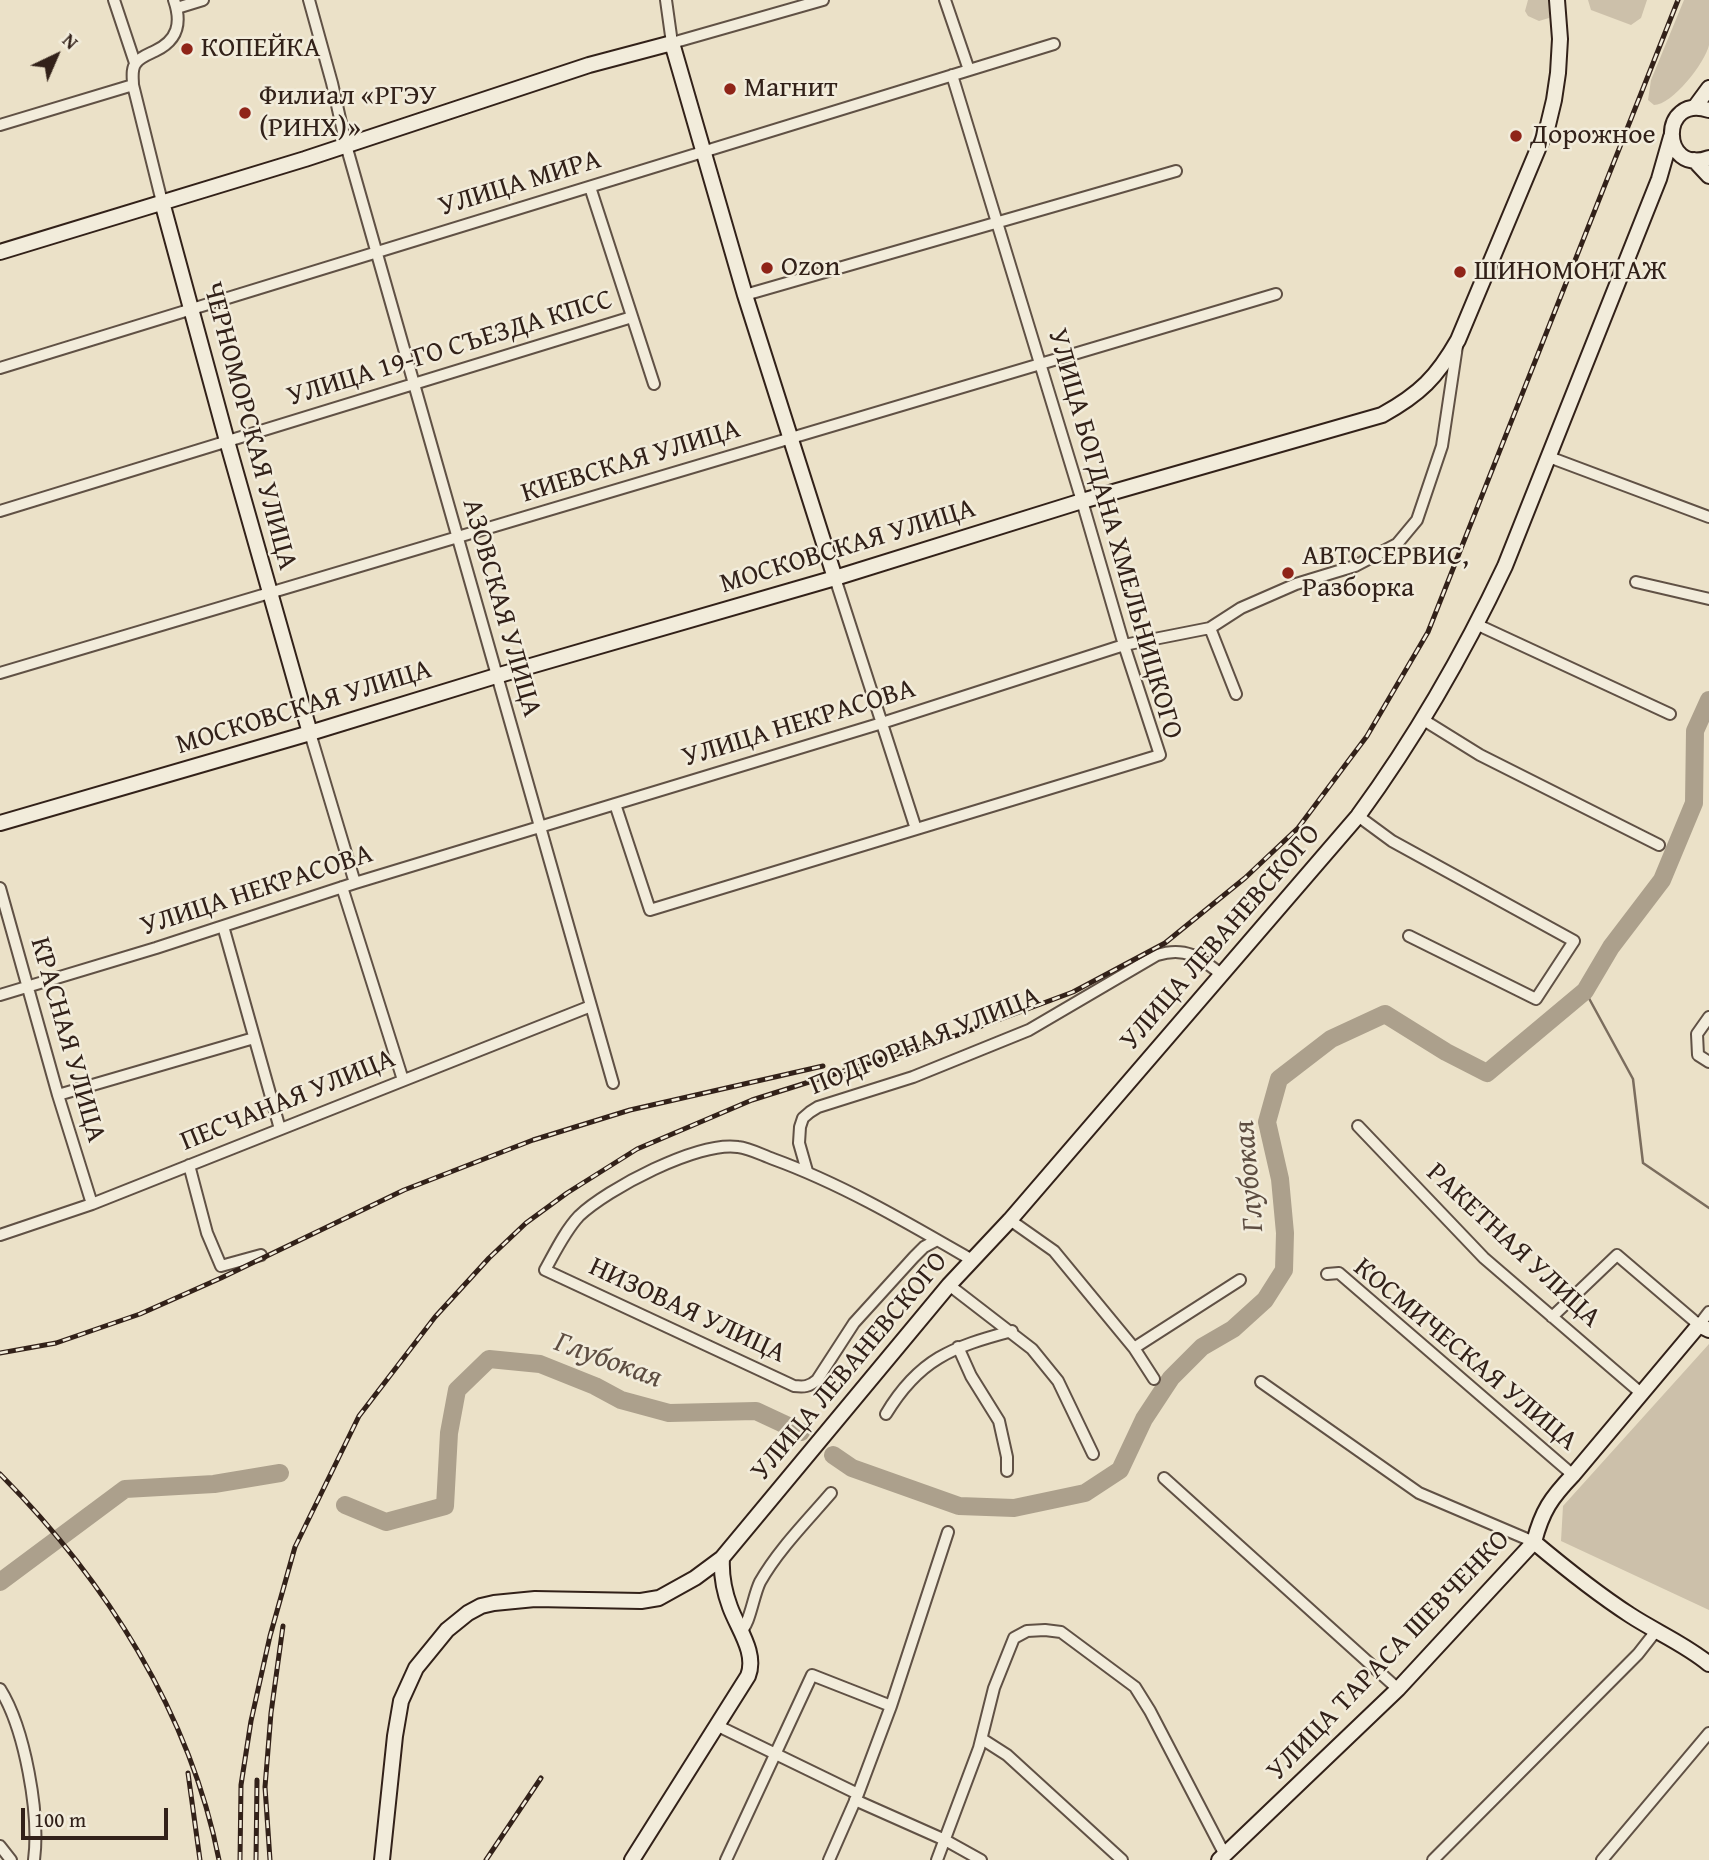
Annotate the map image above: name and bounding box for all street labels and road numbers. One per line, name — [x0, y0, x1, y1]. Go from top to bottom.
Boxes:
street label: УЛИЦА МИРА — [435, 143, 605, 225]
street label: ЧЕРНОМОРСКАЯ УЛИЦА — [194, 278, 304, 574]
street label: УЛИЦА 19-ГО СЪЕЗДА КПСС — [283, 283, 617, 415]
street label: УЛИЦА БОГДАНА ХМЕЛЬНИЦКОГО — [1039, 325, 1189, 743]
street label: КИЕВСКАЯ УЛИЦА — [518, 413, 744, 511]
street label: МОСКОВСКАЯ УЛИЦА — [716, 492, 980, 602]
street label: АЗОВСКАЯ УЛИЦА — [454, 495, 548, 721]
street label: МОСКОВСКАЯ УЛИЦА — [172, 653, 436, 763]
street label: УЛИЦА НЕКРАСОВА — [678, 673, 920, 775]
street label: УЛИЦА ЛЕВАНЕВСКОГО — [1114, 818, 1328, 1058]
street label: УЛИЦА НЕКРАСОВА — [137, 838, 377, 944]
street label: КРАСНАЯ УЛИЦА — [22, 934, 112, 1146]
street label: ПОДГОРНАЯ УЛИЦА — [805, 980, 1045, 1104]
street label: ПЕСЧАНАЯ УЛИЦА — [176, 1043, 400, 1159]
street label: РАКЕТНАЯ УЛИЦА — [1419, 1157, 1607, 1335]
street label: УЛИЦА ЛЕВАНЕВСКОГО — [744, 1246, 956, 1488]
street label: НИЗОВАЯ УЛИЦА — [583, 1251, 791, 1371]
street label: КОСМИЧЕСКАЯ УЛИЦА — [1346, 1251, 1584, 1459]
street label: УЛИЦА ТАРАСА ШЕВЧЕНКО — [1260, 1524, 1518, 1788]

